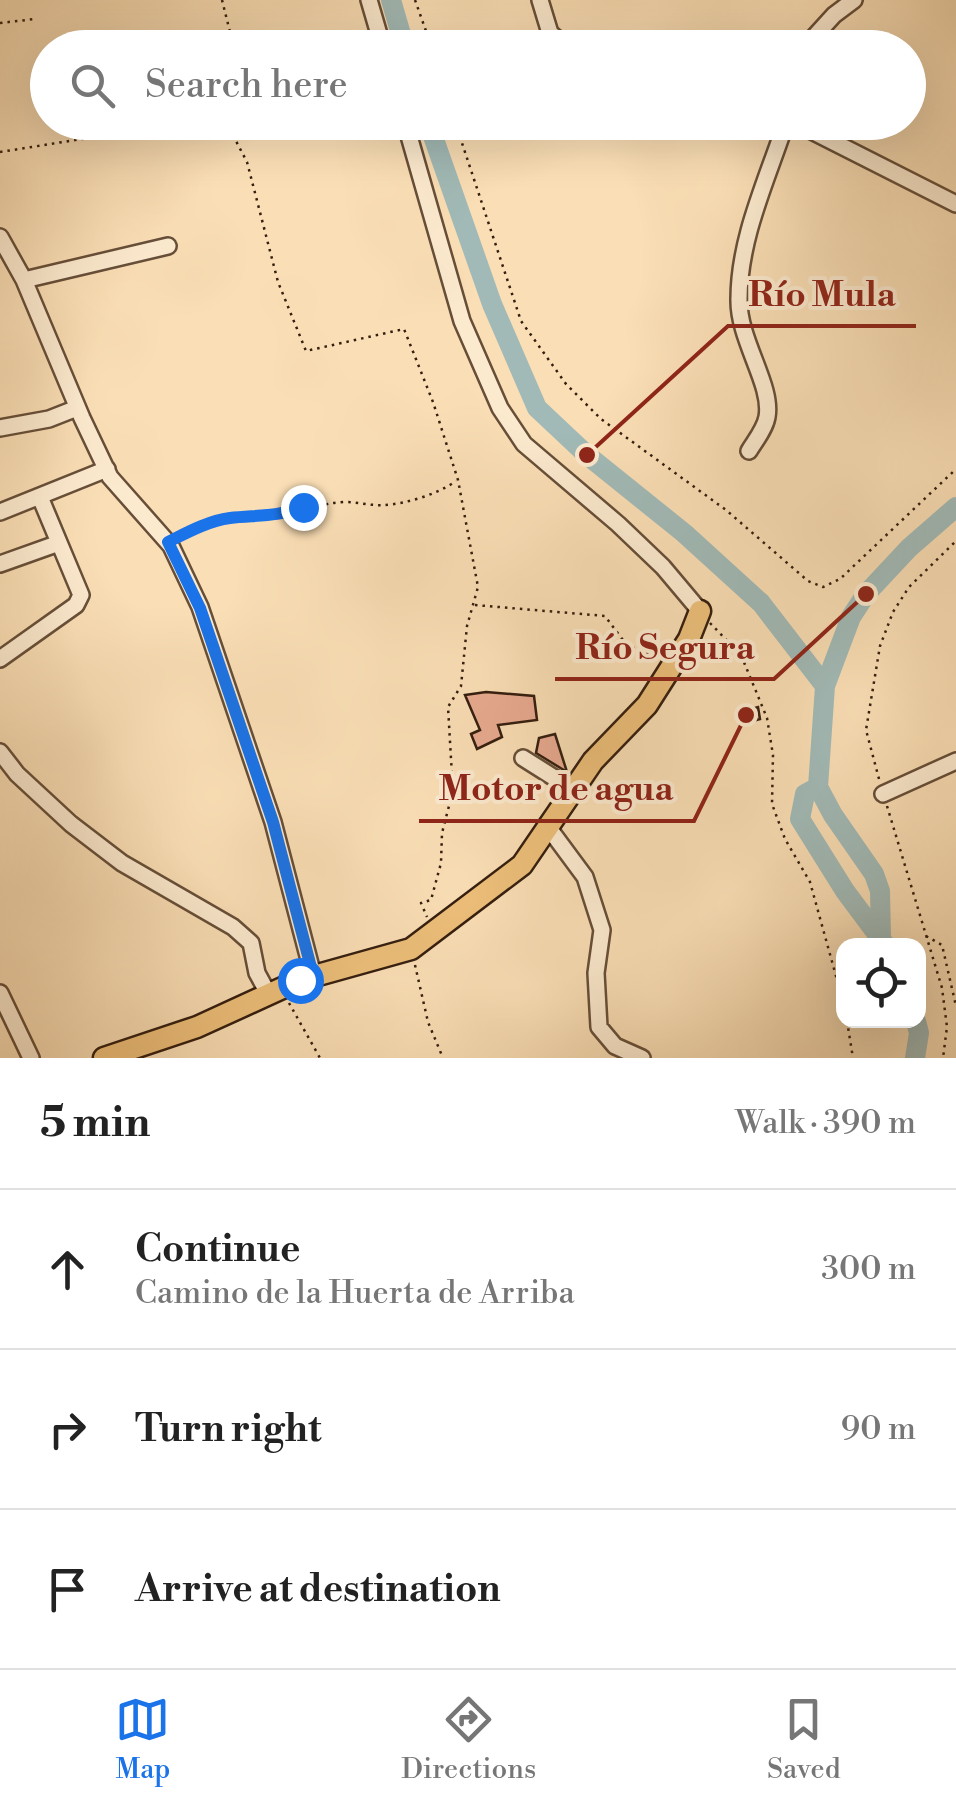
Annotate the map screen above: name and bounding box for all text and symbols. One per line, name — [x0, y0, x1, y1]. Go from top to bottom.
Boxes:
search box — [30, 30, 926, 140]
icon: search — [65, 58, 120, 113]
text: Search here — [145, 62, 348, 109]
callout: Río Mula — [728, 261, 916, 326]
text: Río Mula — [748, 274, 897, 317]
route end — [281, 485, 327, 531]
callout: Río Segura — [555, 614, 774, 679]
text: Río Segura — [575, 627, 756, 670]
callout: Motor de agua — [419, 756, 694, 821]
text: Motor de agua — [439, 768, 675, 811]
map controls — [836, 938, 926, 1028]
button: locate — [836, 938, 926, 1028]
route start — [278, 958, 324, 1004]
text: 5 min — [40, 1097, 150, 1150]
text: Walk · 390 m — [735, 1103, 916, 1143]
text: Continue — [135, 1226, 300, 1273]
icon: ahead — [40, 1242, 95, 1297]
text: 300 m — [821, 1249, 916, 1289]
text: Camino de la Huerta de Arriba — [135, 1273, 575, 1313]
icon: right — [40, 1402, 95, 1457]
text: Turn right — [135, 1406, 321, 1453]
text: 90 m — [841, 1409, 916, 1449]
icon: arrive — [40, 1562, 95, 1617]
text: Arrive at destination — [135, 1566, 501, 1613]
tab: Map — [115, 1692, 170, 1787]
tab: Directions — [401, 1692, 536, 1787]
tab: Saved — [767, 1692, 841, 1787]

